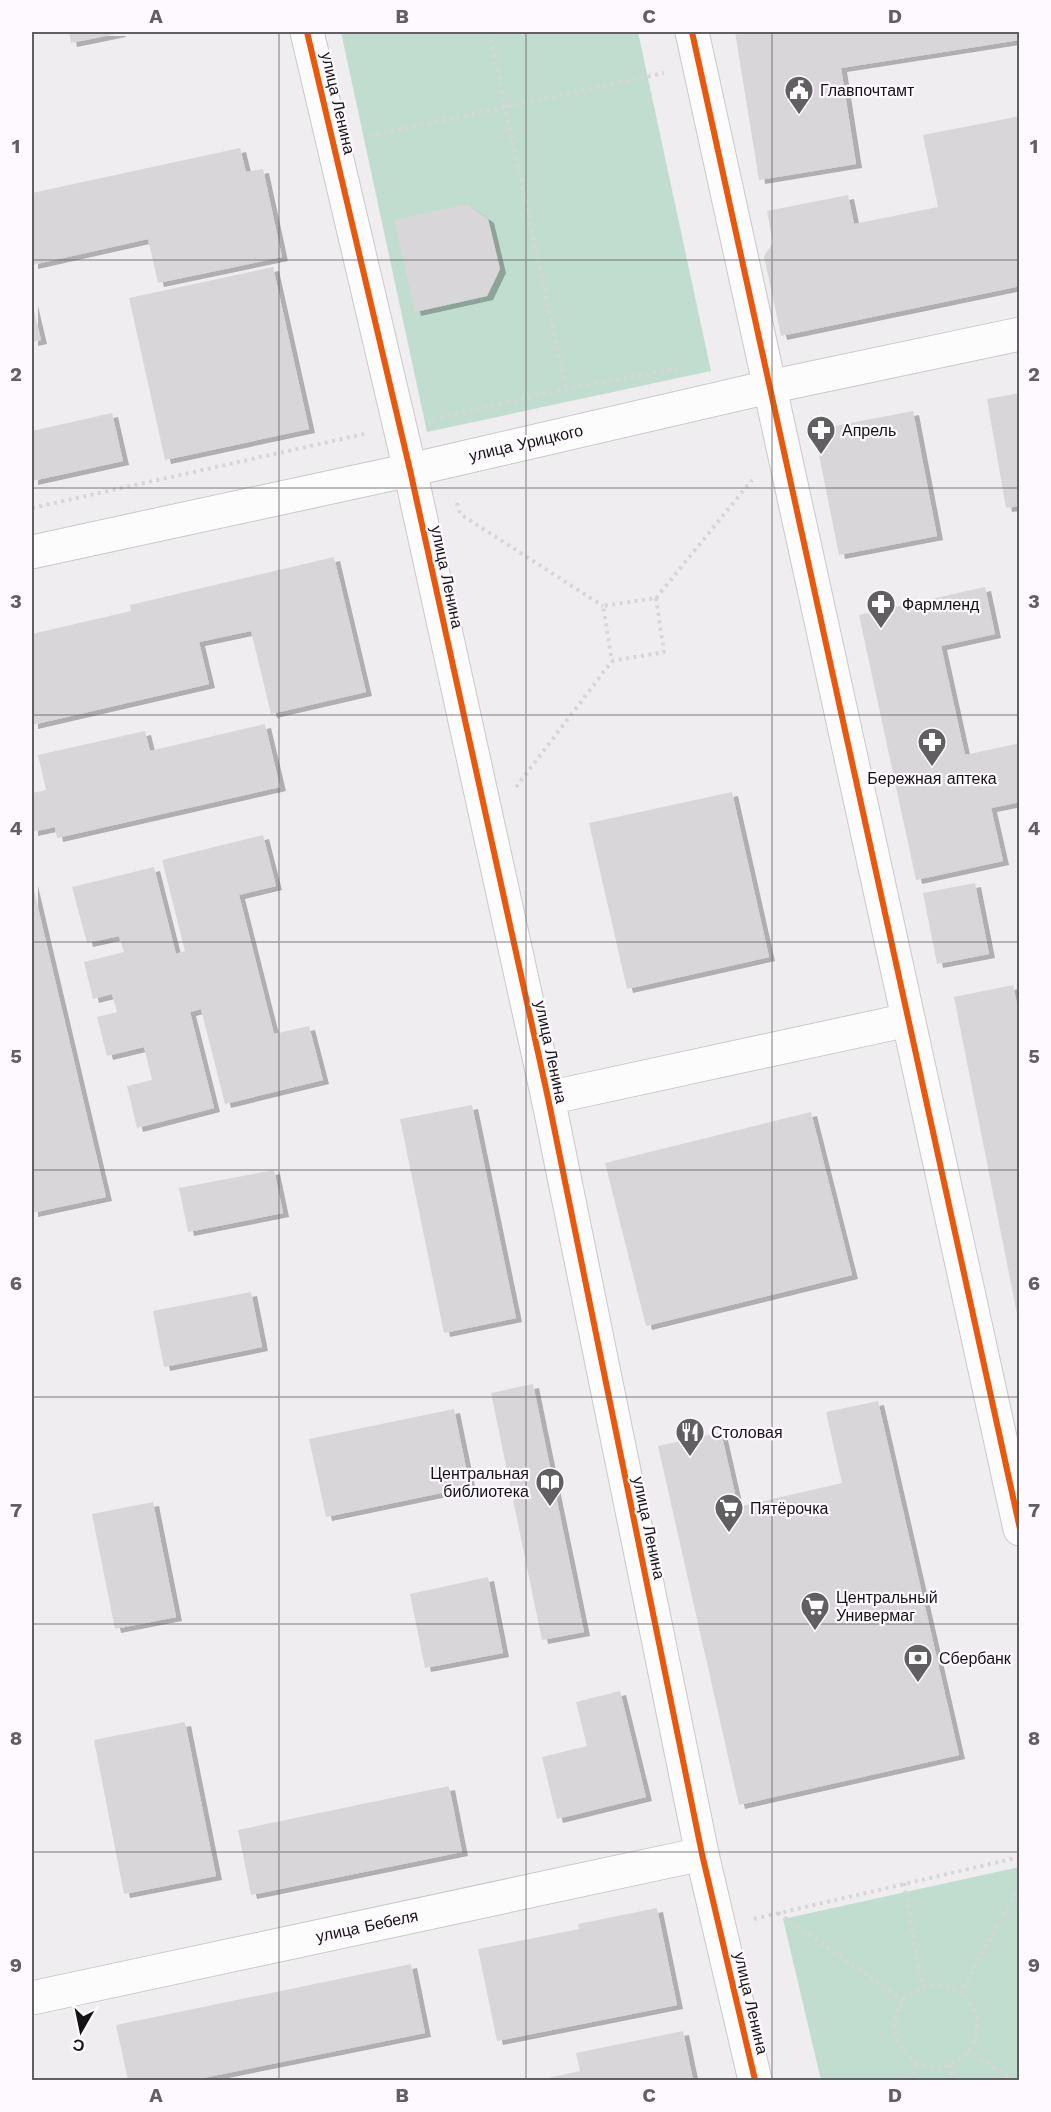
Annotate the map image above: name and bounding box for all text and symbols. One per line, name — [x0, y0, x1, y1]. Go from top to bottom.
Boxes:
text: A — [149, 4, 163, 28]
text: B — [395, 4, 409, 28]
text: C — [642, 4, 656, 28]
text: D — [888, 4, 902, 28]
street label: улица Ленина — [317, 50, 359, 156]
public building icon: Главпочтамт — [783, 74, 815, 116]
place label: Главпочтамт — [820, 81, 915, 100]
text: 1 — [12, 134, 20, 158]
text: 1 — [1030, 134, 1038, 158]
text: 2 — [10, 362, 22, 386]
text: 2 — [1028, 362, 1040, 386]
pharmacy icon: Апрель — [805, 414, 837, 456]
street label: улица Урицкого — [467, 421, 585, 465]
place label: Апрель — [842, 421, 896, 440]
street label: улица Ленина — [427, 524, 467, 630]
pharmacy icon: Фармленд — [865, 588, 897, 630]
text: 3 — [10, 589, 22, 613]
text: 3 — [1028, 589, 1040, 613]
place label: Фармленд — [902, 595, 980, 614]
pharmacy icon: Бережная аптека — [916, 726, 948, 768]
place label: Бережная аптека — [867, 769, 997, 788]
text: 4 — [10, 816, 23, 840]
text: 4 — [1028, 816, 1041, 840]
street label: улица Ленина — [531, 999, 571, 1105]
text: 5 — [10, 1044, 22, 1068]
text: 5 — [1028, 1044, 1040, 1068]
text: 6 — [10, 1271, 22, 1295]
text: 6 — [1028, 1271, 1040, 1295]
restaurant icon: Столовая — [674, 1416, 706, 1458]
place label: Столовая — [711, 1423, 783, 1442]
place label: Центральная библиотека — [430, 1464, 529, 1501]
library icon: Центральная библиотека — [534, 1466, 566, 1508]
street label: улица Ленина — [629, 1475, 669, 1581]
supermarket icon: Пятёрочка — [713, 1492, 745, 1534]
text: 7 — [10, 1498, 22, 1522]
text: 7 — [1028, 1498, 1040, 1522]
place label: Пятёрочка — [750, 1499, 829, 1518]
place label: Центральный Универмаг — [836, 1588, 938, 1625]
supermarket icon: Центральный Универмаг — [799, 1590, 831, 1632]
bank icon: Сбербанк — [902, 1642, 934, 1684]
place label: Сбербанк — [939, 1649, 1012, 1668]
text: 8 — [10, 1726, 22, 1750]
text: 8 — [1028, 1726, 1040, 1750]
street label: улица Бебеля — [314, 1906, 420, 1946]
street label: улица Ленина — [730, 1950, 772, 2056]
text: 9 — [10, 1953, 22, 1977]
text: 9 — [1028, 1953, 1040, 1977]
north arrow — [51, 2001, 111, 2061]
text: С — [71, 2035, 86, 2056]
text: A — [149, 2083, 163, 2107]
text: B — [395, 2083, 409, 2107]
text: C — [642, 2083, 656, 2107]
text: D — [888, 2083, 902, 2107]

